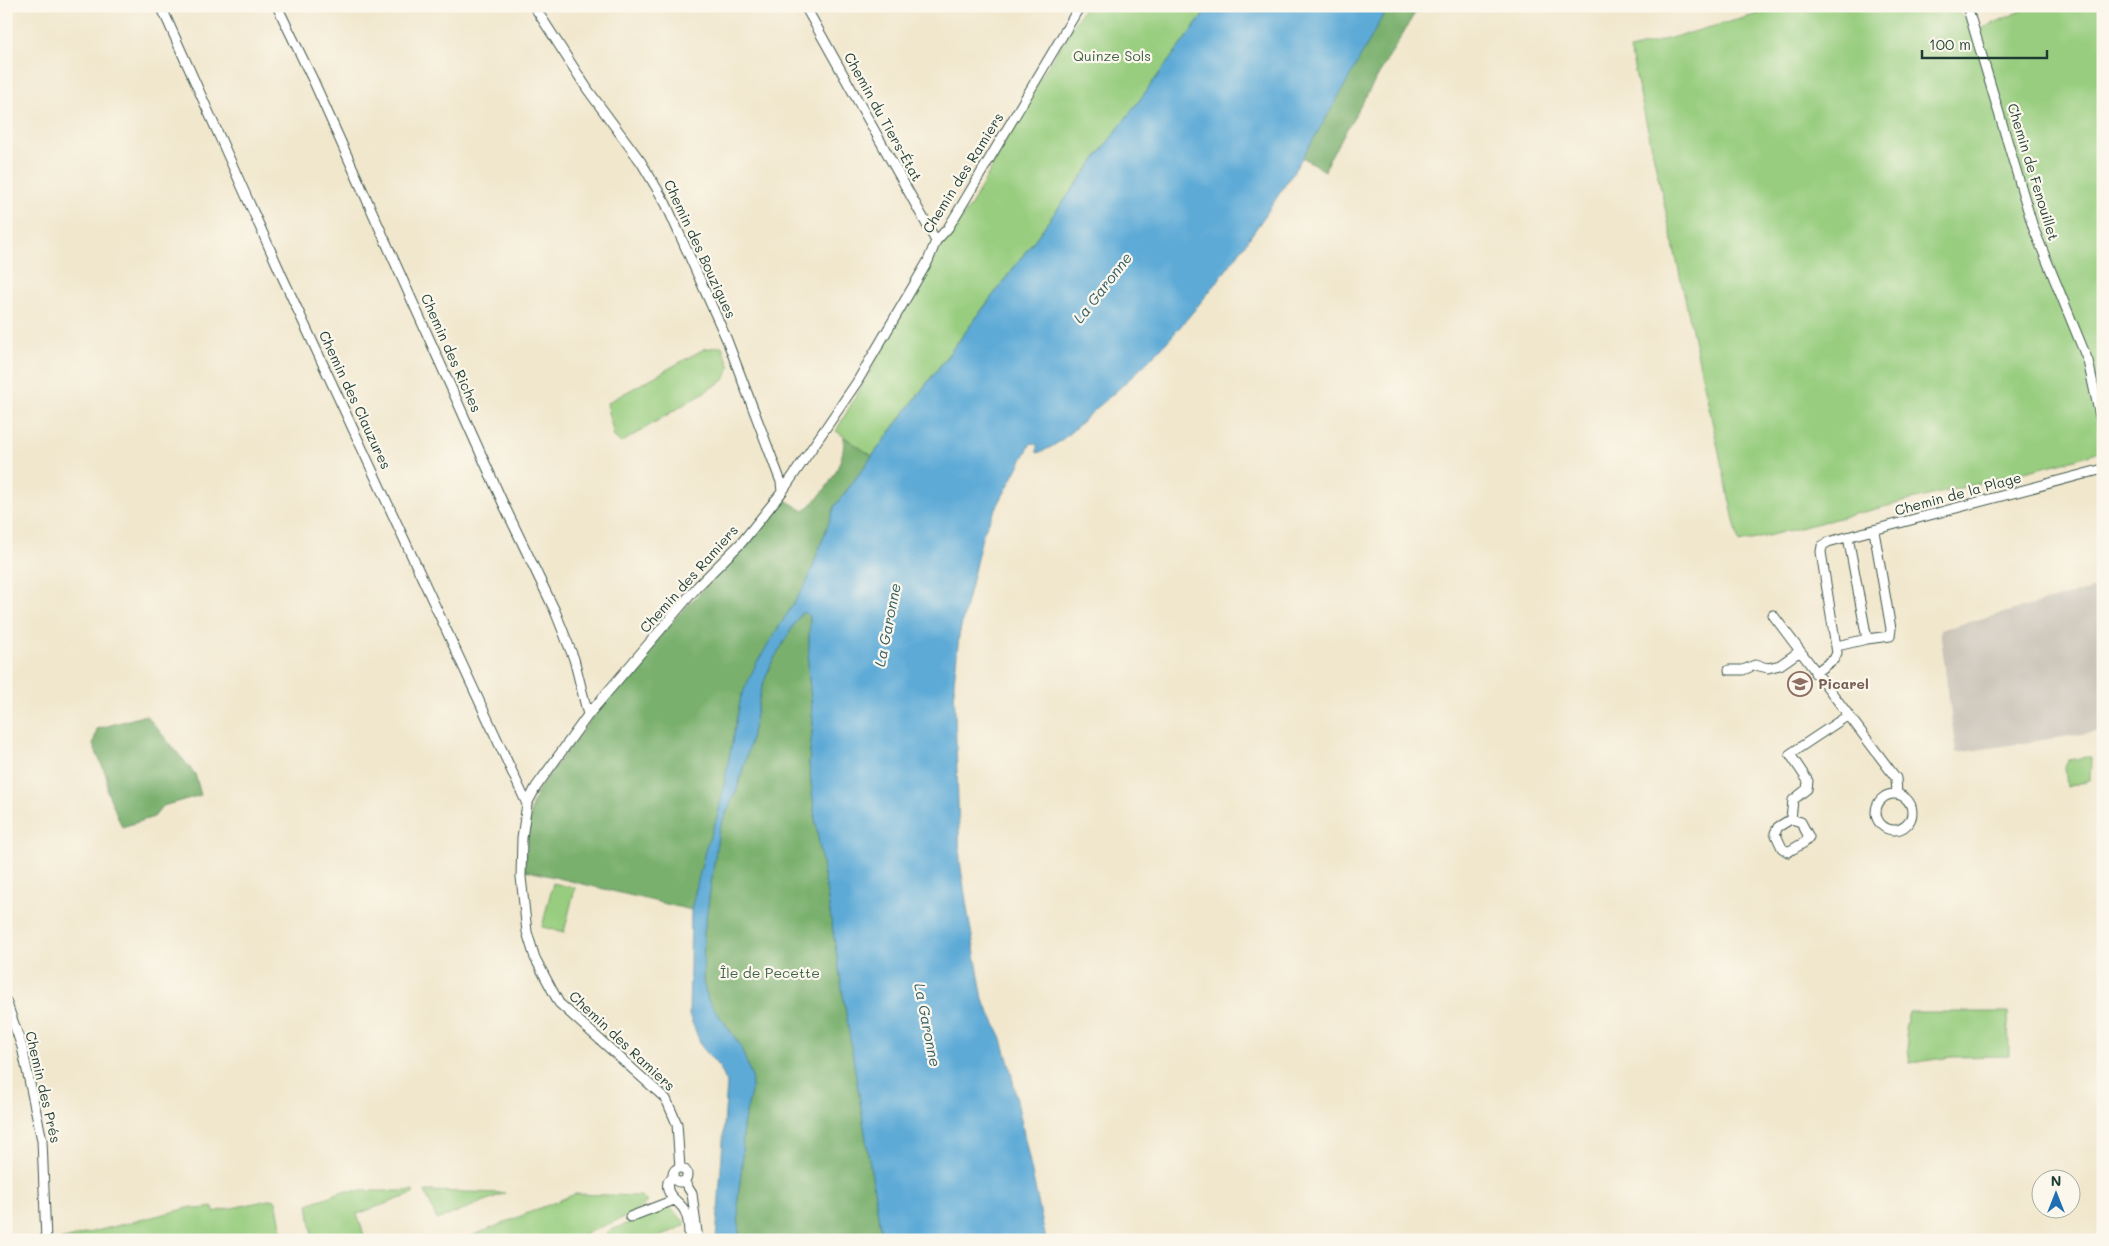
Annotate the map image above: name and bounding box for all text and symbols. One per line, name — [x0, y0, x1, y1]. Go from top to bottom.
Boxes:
scale bar — [1922, 28, 2046, 60]
text: 100 m — [1929, 34, 1971, 54]
park label: Quinze Sols — [1073, 46, 1151, 65]
street label: Chemin du Tiers-État — [840, 49, 927, 185]
street label: Chemin de Fenouillet — [2004, 101, 2063, 243]
street label: Chemin des Ramiers — [918, 109, 1007, 237]
street label: Chemin des Bouzigues — [660, 176, 741, 321]
water label: La Garonne — [1068, 248, 1136, 327]
street label: Chemin des Riches — [417, 291, 486, 415]
street label: Chemin des Clauzures — [315, 327, 396, 472]
street label: Chemin de la Plage — [1892, 467, 2023, 520]
street label: Chemin des Ramiers — [635, 521, 742, 637]
water label: La Garonne — [869, 581, 905, 668]
school or university icon: Picarel — [1787, 671, 1813, 697]
place label: Picarel — [1818, 674, 1869, 693]
park label: Île de Pecette — [720, 963, 820, 982]
water label: La Garonne — [910, 981, 946, 1068]
street label: Chemin des Ramiers — [565, 986, 680, 1095]
street label: Chemin des Prés — [21, 1029, 66, 1145]
north arrow — [2032, 1168, 2082, 1218]
text: N — [2051, 1171, 2061, 1190]

